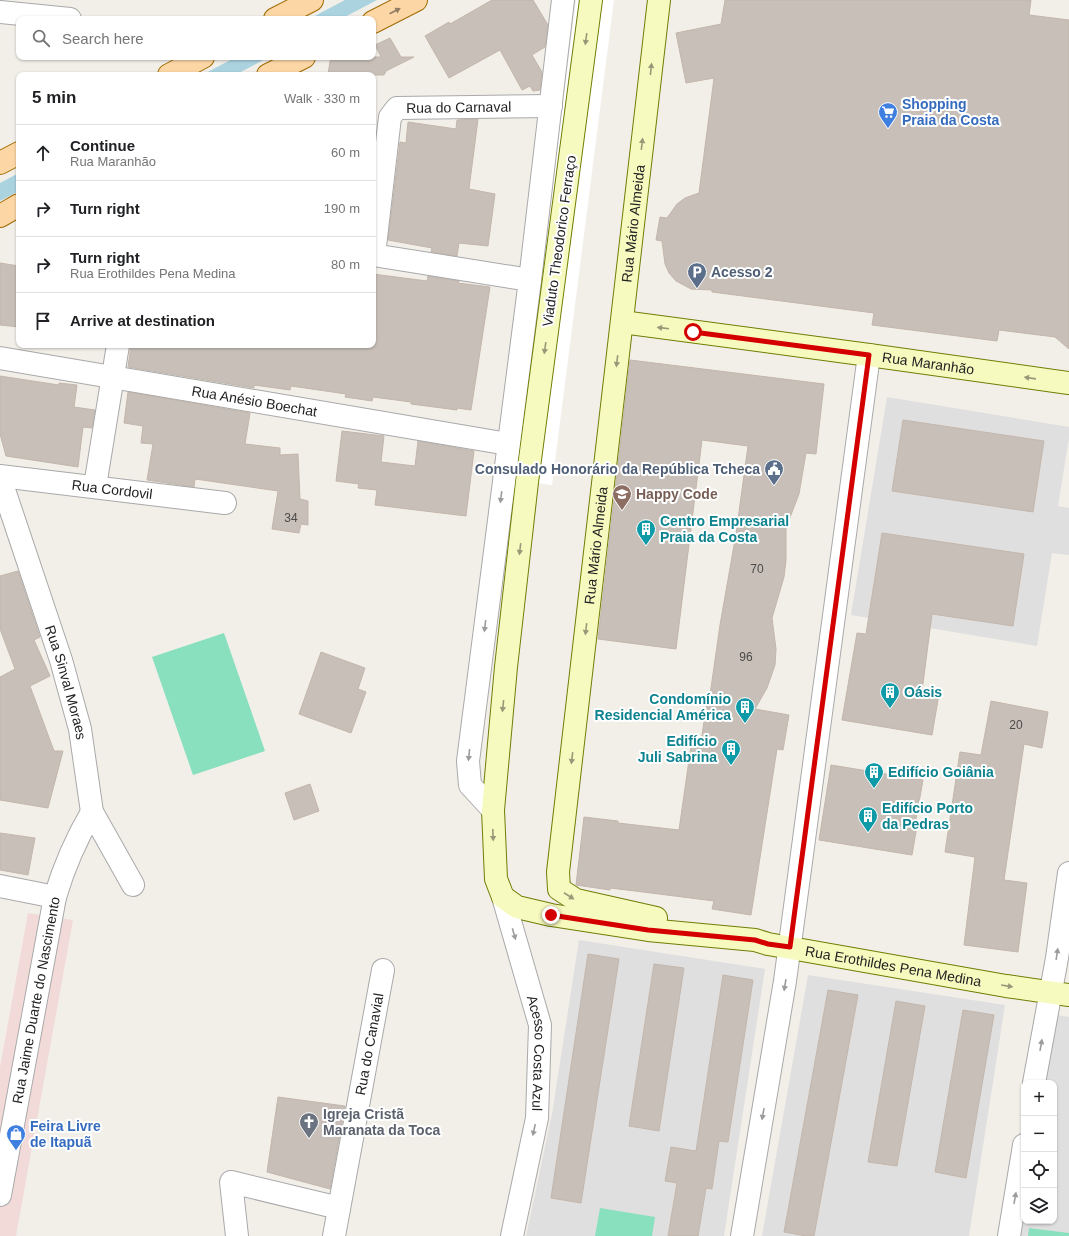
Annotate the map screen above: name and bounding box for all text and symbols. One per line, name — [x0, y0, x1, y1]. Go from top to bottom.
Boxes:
one-way arrow — [389, 8, 400, 14]
search box — [16, 16, 376, 60]
icon: search — [30, 27, 52, 49]
text: Search here — [62, 30, 144, 47]
one-way arrow — [583, 33, 589, 45]
one-way arrow — [648, 63, 654, 75]
text: 5 min — [32, 88, 76, 107]
text: Walk · 330 m — [284, 91, 360, 106]
place label: Shopping Praia da Costa — [902, 96, 999, 128]
street label: Rua do Carnaval — [406, 99, 511, 116]
supermarket icon: Shopping Praia da Costa — [877, 101, 899, 129]
text: Continue — [70, 137, 135, 154]
one-way arrow — [639, 138, 646, 150]
icon: ahead — [32, 142, 54, 164]
text: 60 m — [331, 145, 360, 160]
text: Rua Maranhão — [70, 154, 156, 169]
street label: Viaduto Theodorico Ferraço — [539, 154, 579, 328]
street label: Rua Mário Almeida — [618, 164, 648, 283]
icon: right — [32, 198, 54, 220]
text: Turn right — [70, 200, 140, 217]
text: 190 m — [324, 201, 360, 216]
text: Turn right — [70, 249, 140, 266]
icon: right — [32, 254, 54, 276]
text: 80 m — [331, 257, 360, 272]
parking icon: Acesso 2 — [686, 261, 708, 289]
place label: Acesso 2 — [711, 264, 773, 280]
text: Rua Erothildes Pena Medina — [70, 266, 236, 281]
icon: arrive — [32, 310, 54, 332]
text: Arrive at destination — [70, 312, 215, 329]
route start — [684, 323, 702, 341]
one-way arrow — [657, 325, 669, 331]
one-way arrow — [542, 342, 548, 354]
street label: Rua Maranhão — [881, 349, 975, 378]
one-way arrow — [614, 355, 620, 367]
one-way arrow — [1024, 375, 1036, 381]
street label: Rua Anésio Boechat — [190, 383, 318, 420]
public building icon: Consulado Honorário da República Tcheca — [763, 458, 785, 486]
place label: Consulado Honorário da República Tcheca — [475, 461, 760, 477]
street label: Rua Cordovil — [71, 477, 153, 502]
school or university icon: Happy Code — [611, 483, 633, 511]
street label: Rua Mário Almeida — [581, 486, 611, 605]
place label: Happy Code — [636, 486, 718, 502]
one-way arrow — [498, 491, 505, 503]
house number: 34 — [284, 511, 298, 525]
place label: Centro Empresarial Praia da Costa — [660, 513, 789, 545]
building icon: Centro Empresarial Praia da Costa — [635, 518, 657, 546]
one-way arrow — [517, 543, 523, 555]
house number: 70 — [750, 562, 764, 576]
one-way arrow — [482, 620, 488, 632]
street label: Rua Sinval Moraes — [42, 623, 89, 741]
one-way arrow — [583, 623, 590, 635]
house number: 96 — [739, 650, 753, 664]
building icon: Oásis — [879, 681, 901, 709]
place label: Oásis — [904, 684, 942, 700]
place label: Condomínio Residencial América — [595, 691, 731, 723]
building icon: Condomínio Residencial América — [734, 696, 756, 724]
one-way arrow — [499, 700, 506, 712]
house number: 20 — [1009, 718, 1023, 732]
place label: Edifício Juli Sabrina — [638, 733, 717, 765]
building icon: Edifício Juli Sabrina — [720, 738, 742, 766]
one-way arrow — [466, 749, 472, 761]
one-way arrow — [568, 752, 575, 764]
building icon: Edifício Goiânia — [863, 761, 885, 789]
place label: Edifício Goiânia — [888, 764, 994, 780]
place label: Edifício Porto da Pedras — [882, 800, 973, 832]
building icon: Edifício Porto da Pedras — [857, 805, 879, 833]
one-way arrow — [490, 829, 497, 841]
one-way arrow — [564, 892, 575, 900]
street label: Rua Jaime Duarte do Nascimento — [9, 895, 63, 1105]
route end — [542, 906, 560, 924]
one-way arrow — [511, 928, 517, 940]
street label: Rua Erothildes Pena Medina — [804, 943, 983, 990]
one-way arrow — [1054, 947, 1060, 960]
one-way arrow — [781, 979, 787, 992]
one-way arrow — [1001, 983, 1014, 989]
street label: Rua do Canavial — [352, 992, 387, 1097]
street label: Acesso Costa Azul — [524, 993, 548, 1111]
one-way arrow — [1038, 1038, 1044, 1051]
map controls — [1021, 1080, 1057, 1224]
button: + — [1021, 1080, 1057, 1116]
place label: Igreja Cristã Maranata da Toca — [323, 1106, 440, 1138]
one-way arrow — [759, 1107, 765, 1120]
church icon: Igreja Cristã Maranata da Toca — [298, 1111, 320, 1139]
button: − — [1021, 1116, 1057, 1152]
place label: Feira Livre de Itapuã — [30, 1118, 101, 1150]
shop icon: Feira Livre de Itapuã — [5, 1123, 27, 1151]
one-way arrow — [531, 1124, 537, 1136]
button: locate — [1021, 1152, 1057, 1188]
button: layers — [1021, 1188, 1057, 1224]
one-way arrow — [1012, 1191, 1018, 1204]

